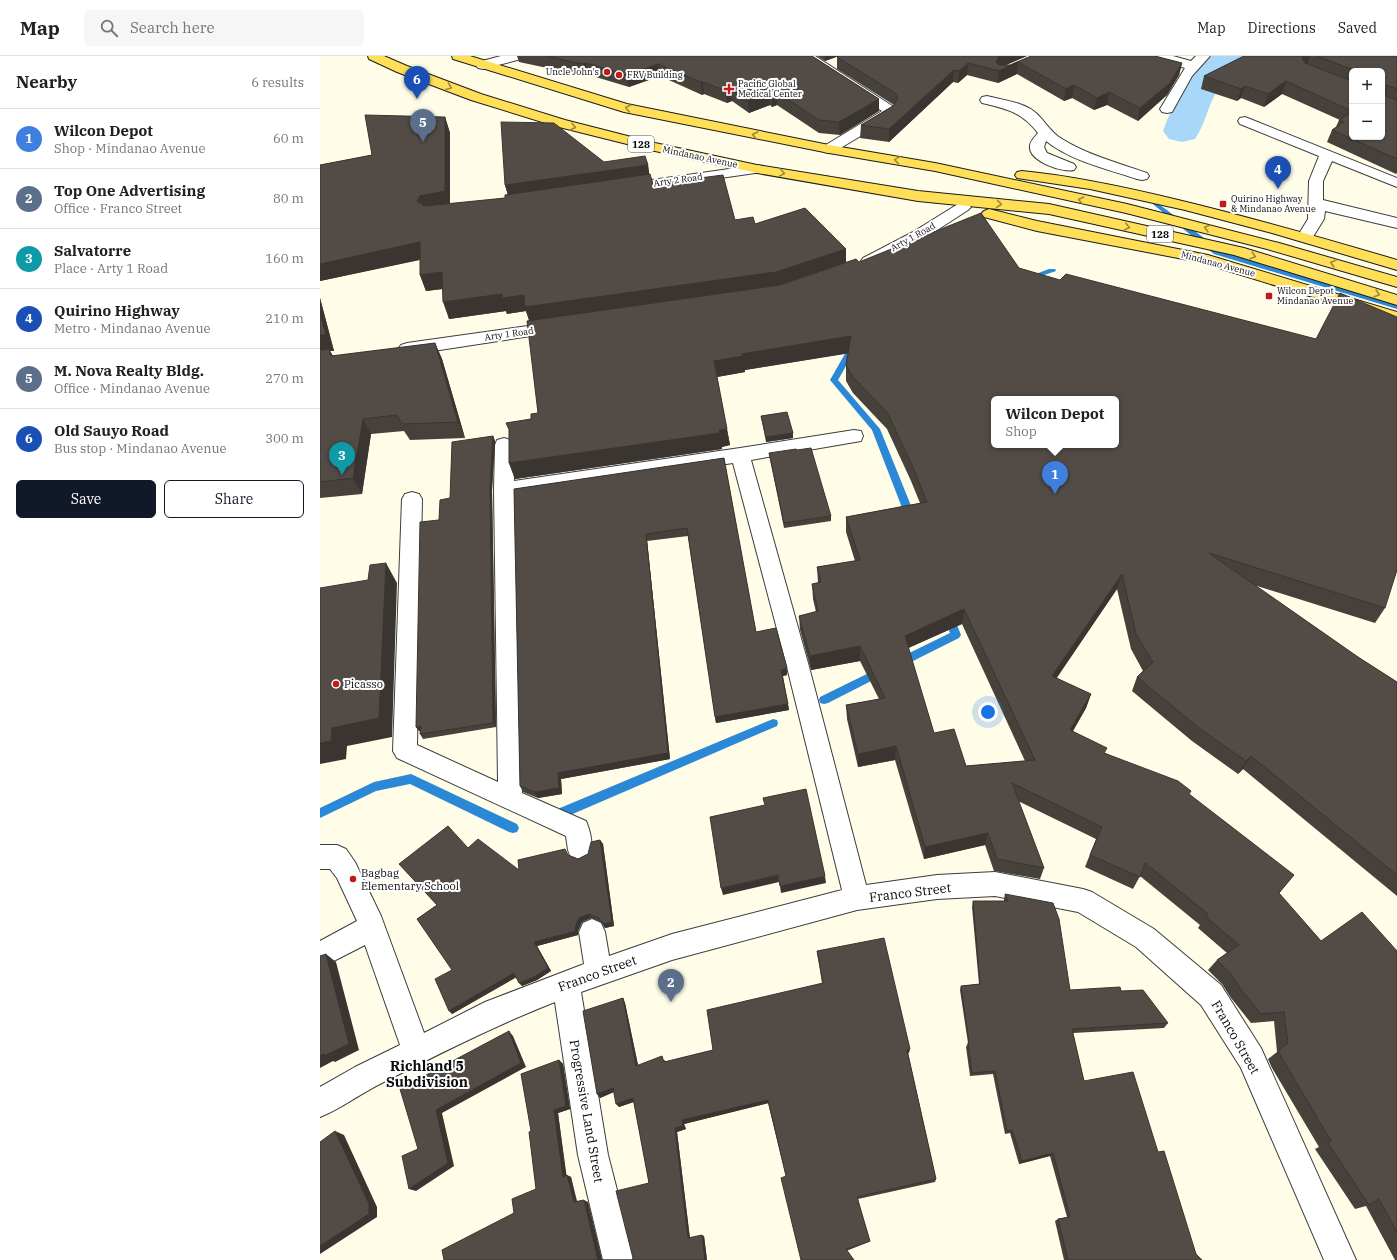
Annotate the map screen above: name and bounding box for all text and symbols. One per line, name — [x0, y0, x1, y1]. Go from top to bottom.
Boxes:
search box — [84, 10, 364, 46]
text: Map — [20, 16, 60, 40]
icon: search — [98, 17, 120, 39]
text: Search here — [130, 18, 214, 37]
text: Map — [1197, 19, 1226, 37]
text: Directions — [1248, 19, 1316, 37]
text: Saved — [1338, 19, 1377, 37]
pin: 6 — [404, 66, 430, 99]
place label: Uncle John's — [546, 66, 599, 77]
marker: Uncle John's — [602, 67, 612, 77]
map controls — [1349, 68, 1385, 140]
button: + — [1349, 68, 1385, 104]
place label: FRV Building — [627, 69, 683, 80]
marker: FRV Building — [614, 70, 624, 80]
text: Nearby — [16, 71, 77, 93]
text: 6 results — [251, 74, 304, 91]
place label: Pacific Global Medical Center — [738, 78, 802, 99]
one-way arrow — [446, 82, 453, 90]
marker: Pacific Global Medical Center — [723, 83, 735, 95]
button: − — [1349, 104, 1385, 140]
one-way arrow — [625, 105, 631, 113]
pin: 5 — [410, 109, 436, 142]
text: Wilcon Depot — [54, 121, 153, 140]
one-way arrow — [570, 122, 576, 130]
text: 1 — [25, 130, 33, 147]
text: 60 m — [273, 130, 304, 147]
one-way arrow — [752, 131, 758, 139]
road number: 128 — [628, 136, 654, 152]
text: Shop · Mindanao Avenue — [54, 140, 206, 157]
street label: Mindanao Avenue — [662, 143, 739, 170]
one-way arrow — [894, 156, 900, 165]
pin: 4 — [1265, 156, 1291, 189]
one-way arrow — [779, 168, 785, 177]
street label: Arty 2 Road — [653, 171, 704, 188]
text: Top One Advertising — [54, 181, 205, 200]
text: 2 — [25, 190, 33, 207]
text: 80 m — [273, 190, 304, 207]
place label: Quirino Highway & Mindanao Avenue — [1231, 193, 1316, 214]
one-way arrow — [1078, 196, 1084, 204]
one-way arrow — [996, 199, 1002, 208]
marker: Quirino Highway & Mindanao Avenue — [1218, 199, 1228, 209]
text: Office · Franco Street — [54, 200, 182, 217]
street label: Arty 1 Road — [889, 220, 937, 253]
one-way arrow — [1123, 222, 1130, 230]
one-way arrow — [1204, 224, 1211, 233]
road number: 128 — [1147, 226, 1173, 242]
text: Salvatorre — [54, 241, 131, 260]
street label: Mindanao Avenue — [1180, 248, 1257, 279]
text: 3 — [25, 250, 33, 267]
text: 160 m — [265, 250, 304, 267]
one-way arrow — [1249, 251, 1256, 260]
one-way arrow — [1329, 259, 1336, 268]
text: Place · Arty 1 Road — [54, 260, 168, 277]
place label: Wilcon Depot Mindanao Avenue — [1277, 285, 1353, 306]
one-way arrow — [1374, 289, 1381, 298]
marker: Wilcon Depot Mindanao Avenue — [1264, 291, 1274, 301]
text: Quirino Highway — [54, 301, 180, 320]
text: 4 — [25, 310, 33, 327]
text: 210 m — [265, 310, 304, 327]
text: Metro · Mindanao Avenue — [54, 320, 210, 337]
street label: Arty 1 Road — [484, 325, 535, 342]
text: M. Nova Realty Bldg. — [54, 361, 204, 380]
text: 5 — [25, 370, 33, 387]
text: 270 m — [265, 370, 304, 387]
text: Office · Mindanao Avenue — [54, 380, 210, 397]
popup — [991, 396, 1119, 448]
text: Wilcon Depot — [1006, 404, 1104, 423]
text: Old Sauyo Road — [54, 421, 169, 440]
text: Shop — [1006, 423, 1037, 440]
text: 6 — [25, 430, 33, 447]
text: 300 m — [265, 430, 304, 447]
text: Bus stop · Mindanao Avenue — [54, 440, 227, 457]
pin: 3 — [329, 442, 355, 475]
pin: 1 — [1042, 461, 1068, 494]
button: Save — [16, 480, 156, 518]
button: Share — [164, 480, 304, 518]
place label: Picasso — [344, 677, 383, 691]
marker: Picasso — [331, 679, 341, 689]
your location — [978, 702, 998, 722]
place label: Bagbag Elementary School — [361, 866, 459, 893]
marker: Bagbag Elementary School — [348, 874, 358, 884]
street label: Franco Street — [868, 879, 952, 906]
street label: Franco Street — [556, 951, 639, 996]
pin: 2 — [658, 969, 684, 1002]
street label: Franco Street — [1208, 997, 1264, 1078]
street label: Progressive Land Street — [566, 1038, 608, 1184]
district label: Richland 5 Subdivision — [386, 1057, 468, 1091]

